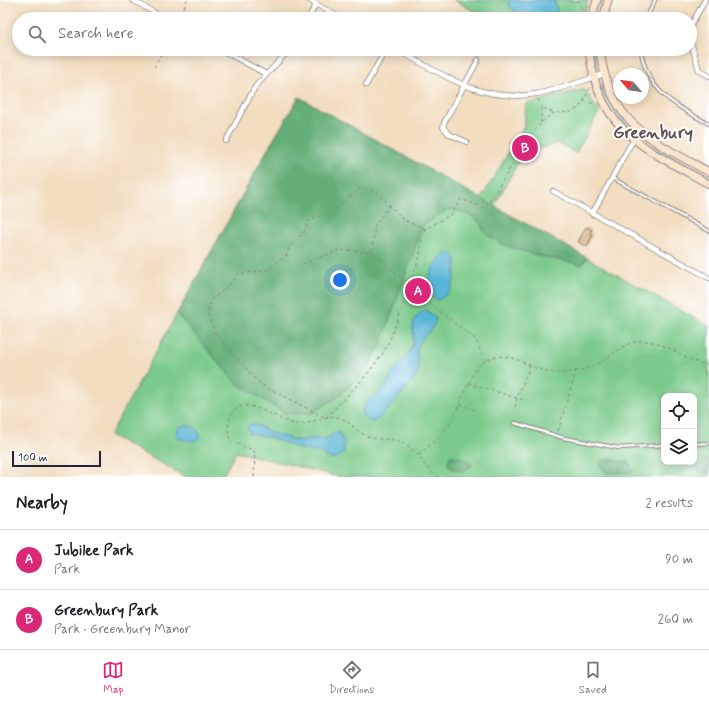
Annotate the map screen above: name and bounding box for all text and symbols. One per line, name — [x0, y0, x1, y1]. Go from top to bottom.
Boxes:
search box — [12, 12, 697, 56]
icon: search — [26, 23, 48, 45]
text: Search here — [58, 24, 134, 44]
north arrow — [613, 68, 649, 104]
district label: Greenbury — [613, 122, 693, 144]
pin: B — [512, 133, 538, 163]
your location — [330, 270, 350, 290]
pin: A — [405, 276, 431, 306]
map controls — [661, 393, 697, 465]
button: locate — [661, 393, 697, 429]
button: layers — [661, 429, 697, 465]
scale bar — [12, 449, 101, 468]
text: 100 m — [18, 451, 48, 465]
text: Nearby — [16, 492, 68, 514]
text: 2 results — [646, 495, 693, 512]
text: Jubilee Park — [54, 541, 133, 561]
text: A — [25, 551, 33, 568]
text: 90 m — [665, 551, 693, 568]
text: Park — [54, 561, 80, 578]
text: Greenbury Park — [54, 601, 158, 621]
text: B — [25, 611, 33, 628]
text: 260 m — [658, 611, 693, 628]
text: Park · Greenbury Manor — [54, 621, 191, 638]
tab: Map — [102, 659, 124, 697]
tab: Directions — [329, 659, 374, 697]
tab: Saved — [579, 659, 607, 697]

